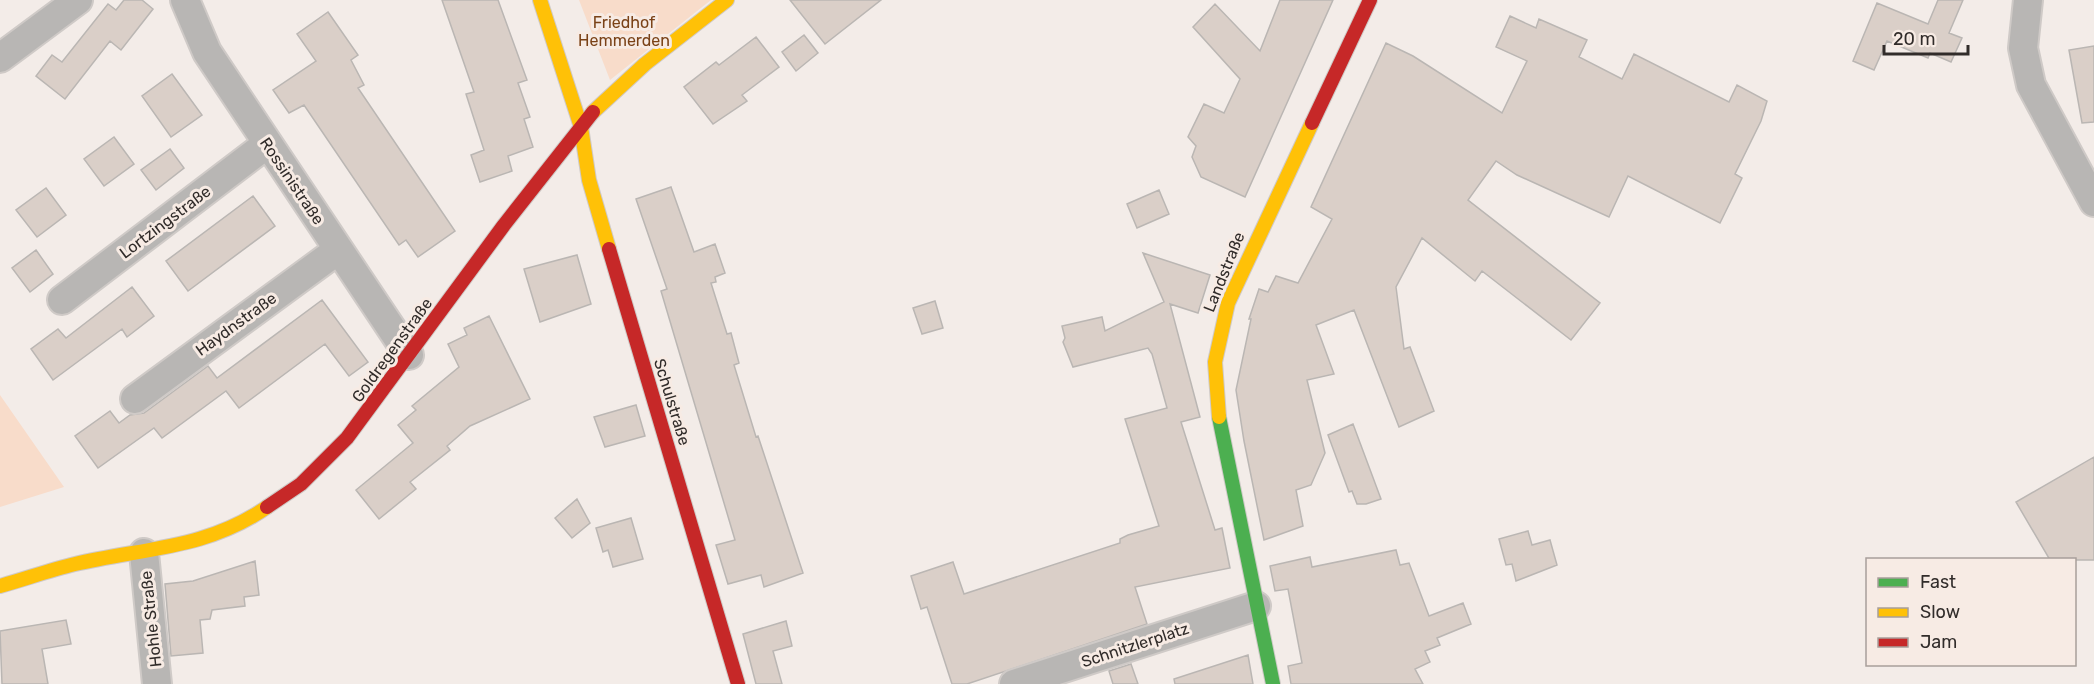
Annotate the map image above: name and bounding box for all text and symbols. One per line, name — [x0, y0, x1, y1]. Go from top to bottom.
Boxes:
park label: Friedhof Hemmerden — [578, 13, 670, 50]
scale bar — [1884, 18, 1968, 56]
text: 20 m — [1893, 28, 1935, 50]
street label: Rossinistraße — [256, 134, 328, 228]
street label: Lortzingstraße — [116, 182, 214, 262]
street label: Landstraße — [1199, 229, 1249, 315]
street label: Haydnstraße — [192, 288, 280, 360]
street label: Goldregenstraße — [348, 294, 436, 406]
street label: Schulstraße — [650, 356, 694, 448]
legend — [1866, 558, 2076, 666]
street label: Hohle Straße — [137, 570, 165, 668]
text: Fast — [1920, 571, 1956, 593]
text: Slow — [1920, 601, 1960, 623]
street label: Schnitzlerplatz — [1079, 619, 1191, 671]
text: Jam — [1920, 631, 1957, 653]

